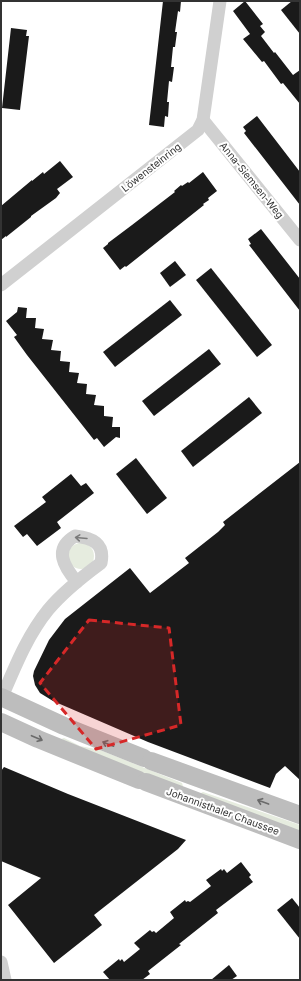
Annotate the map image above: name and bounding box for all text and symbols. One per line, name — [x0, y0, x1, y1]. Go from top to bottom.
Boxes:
street label: Anna-Siemsen-Weg — [218, 139, 286, 221]
street label: Löwensteinring — [119, 140, 183, 194]
one-way arrow — [75, 534, 88, 541]
one-way arrow — [30, 735, 42, 742]
one-way arrow — [103, 739, 115, 747]
street label: Johannisthaler Chaussee — [165, 785, 281, 837]
one-way arrow — [257, 798, 270, 805]

